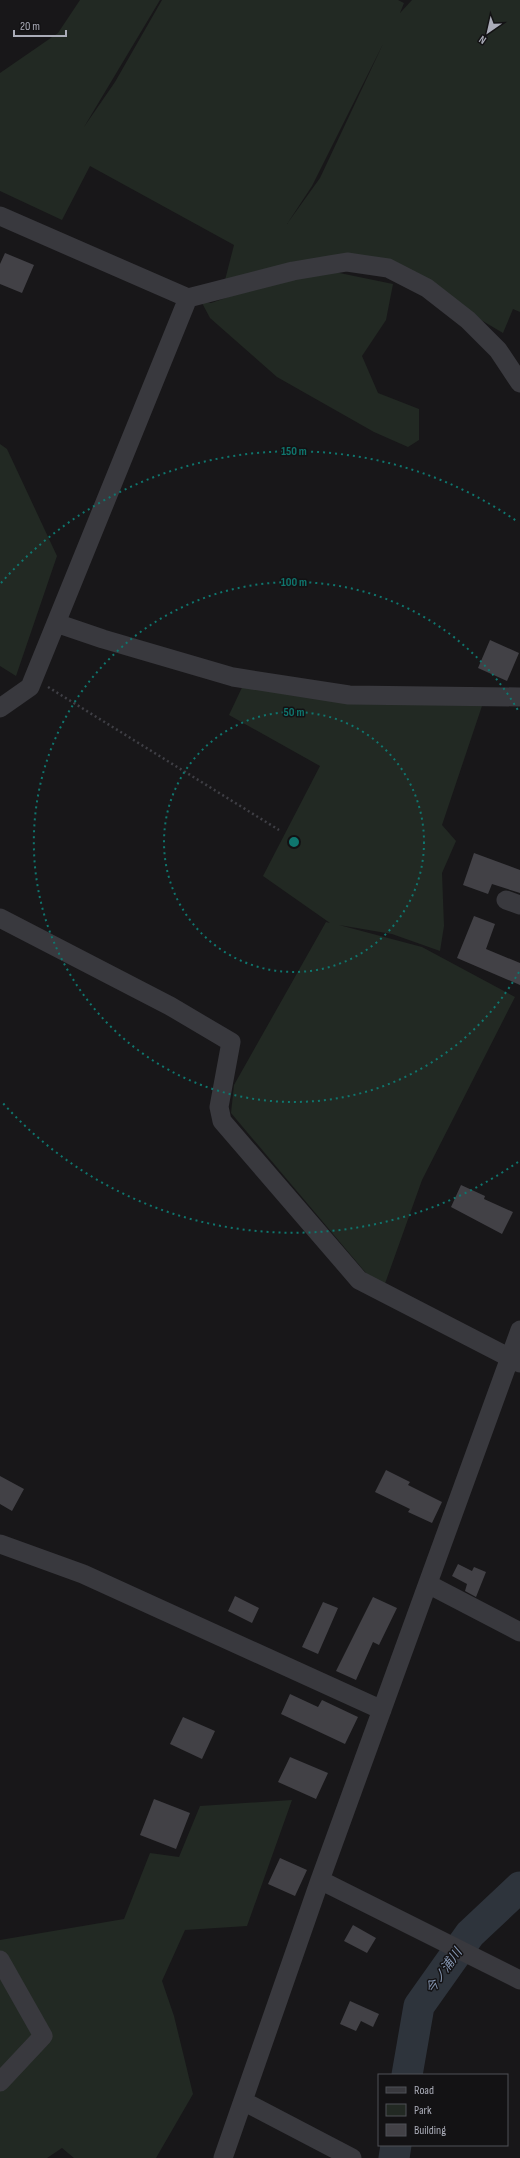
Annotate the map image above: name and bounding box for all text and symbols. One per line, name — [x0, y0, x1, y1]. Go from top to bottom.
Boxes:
scale bar — [14, 12, 66, 38]
north arrow — [468, 12, 508, 52]
text: 20 m — [20, 19, 40, 34]
text: N — [477, 33, 489, 47]
text: 150 m — [281, 444, 307, 459]
text: 100 m — [281, 575, 307, 590]
text: 50 m — [284, 705, 304, 720]
centre of rings — [287, 835, 301, 849]
water label: 今ノ浦川 — [423, 1943, 467, 1997]
legend — [378, 2074, 508, 2146]
text: Road — [414, 2083, 434, 2098]
text: Park — [414, 2103, 432, 2118]
text: Building — [414, 2123, 446, 2138]

